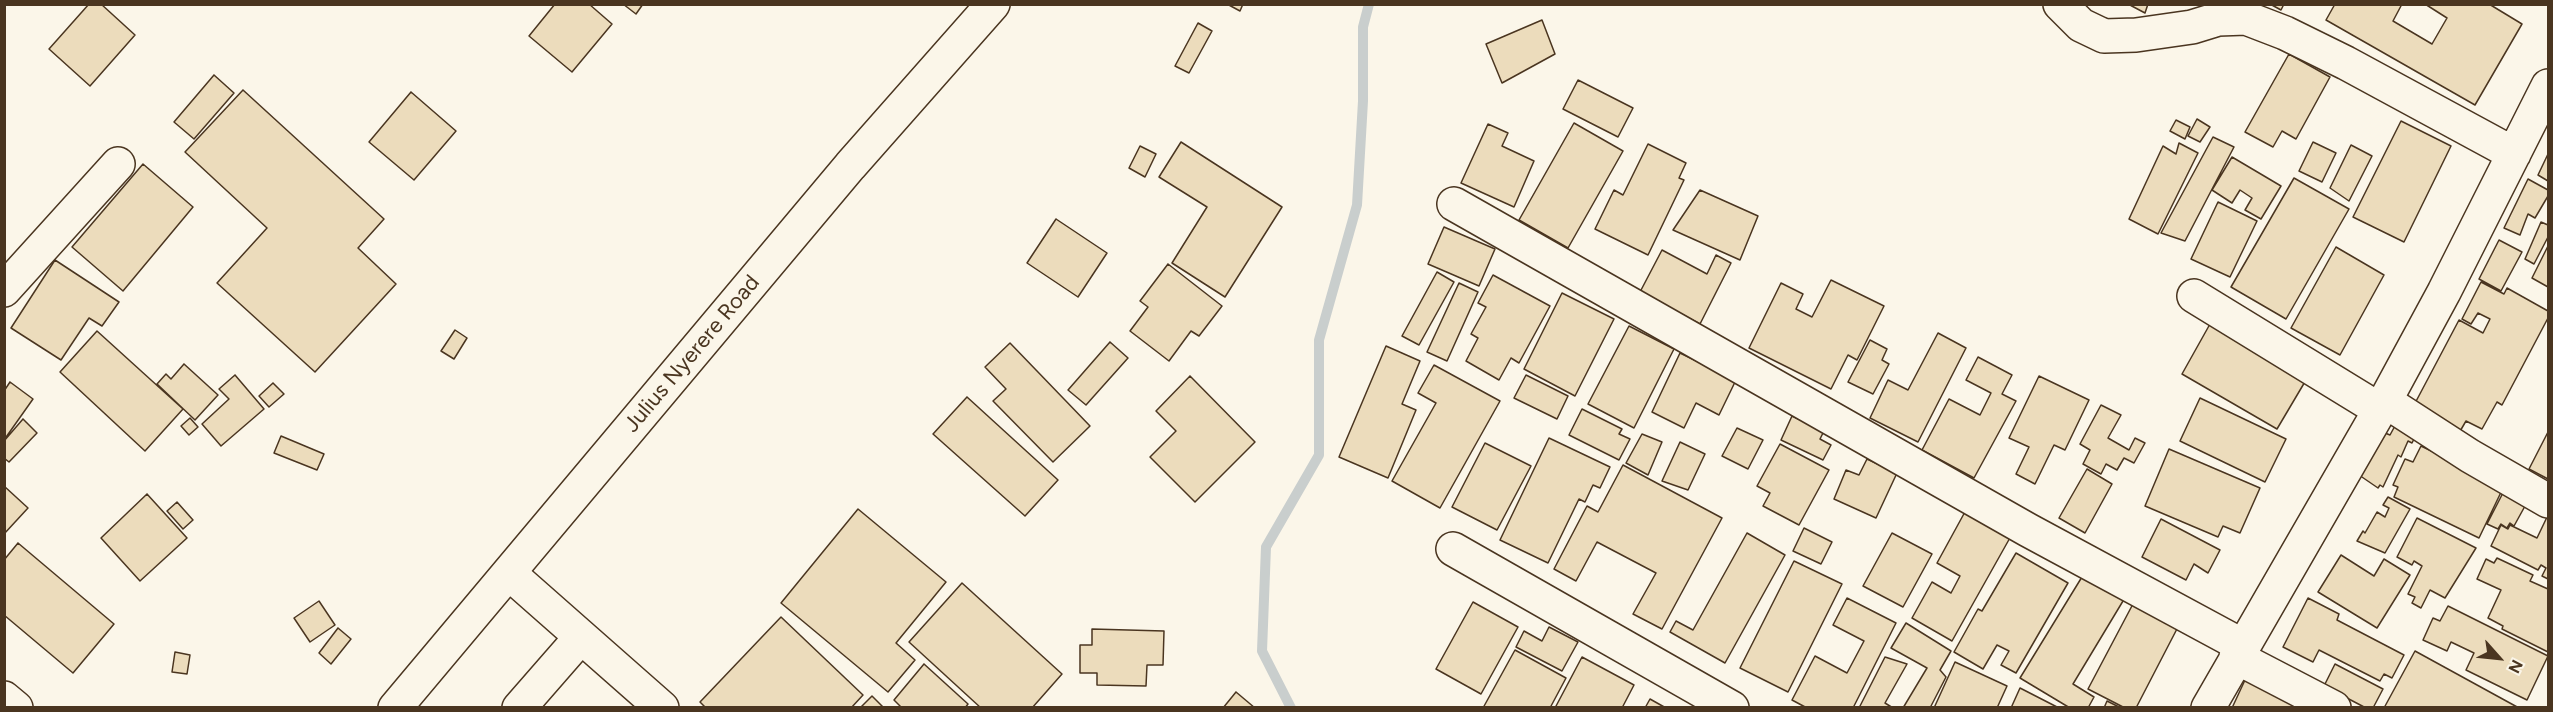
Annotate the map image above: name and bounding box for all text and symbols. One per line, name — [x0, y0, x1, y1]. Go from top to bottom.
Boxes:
street label: Julius Nyerere Road — [619, 270, 765, 438]
north arrow — [2469, 628, 2529, 688]
text: N — [2504, 657, 2527, 676]

